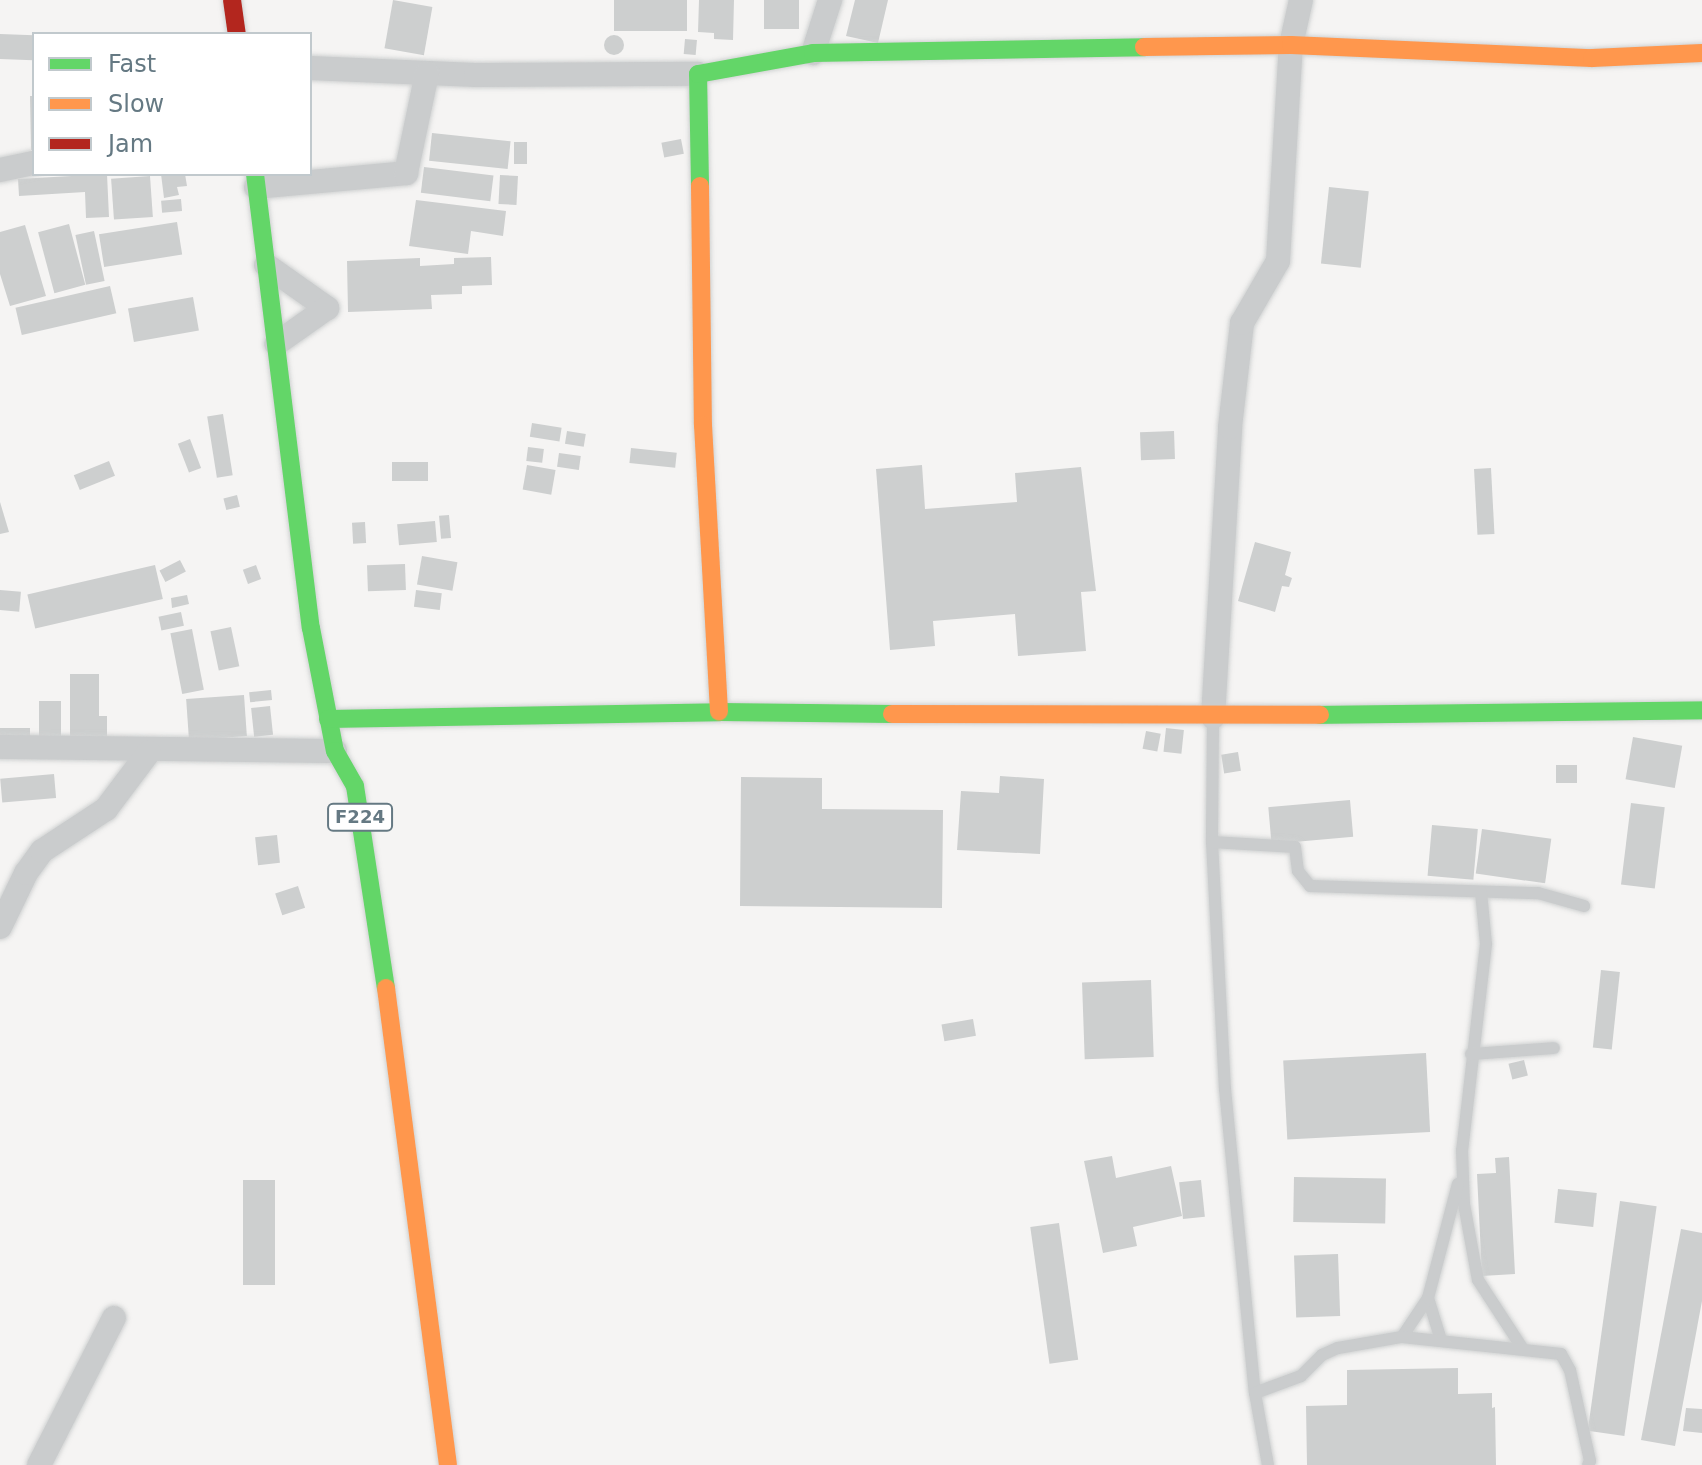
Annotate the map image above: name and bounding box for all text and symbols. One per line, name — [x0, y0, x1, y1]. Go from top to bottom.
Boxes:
legend — [32, 32, 312, 176]
text: Fast — [108, 50, 156, 78]
text: Slow — [108, 90, 164, 118]
text: Jam — [108, 130, 153, 158]
road number: F224 — [326, 803, 394, 831]

